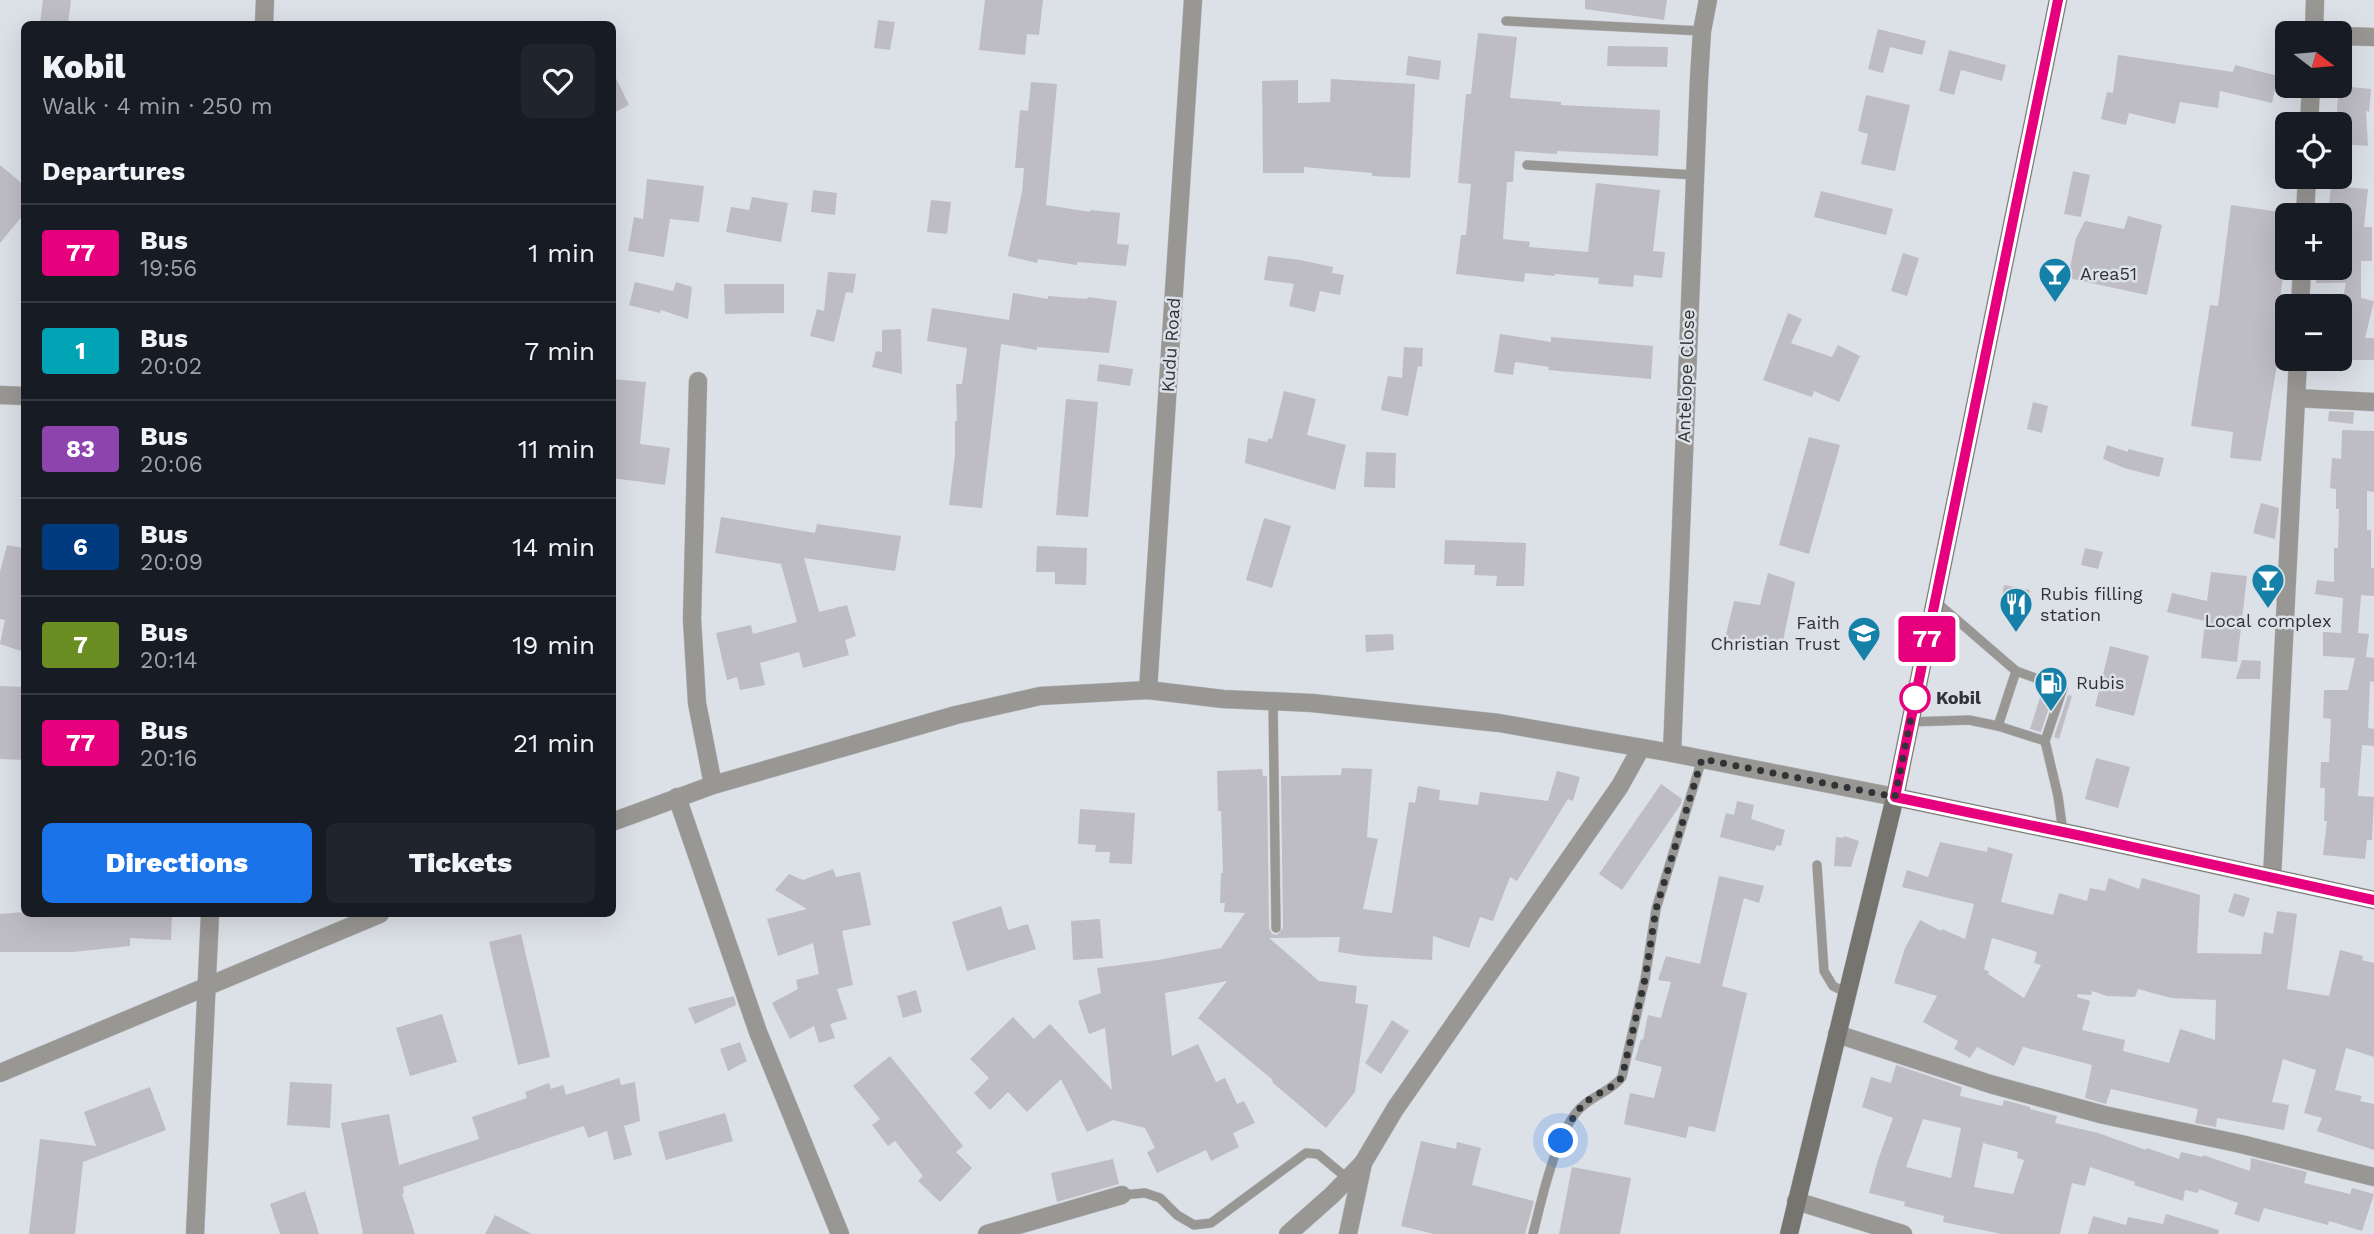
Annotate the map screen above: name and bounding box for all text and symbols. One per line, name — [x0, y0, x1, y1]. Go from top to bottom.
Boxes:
north arrow — [2275, 21, 2352, 98]
map controls — [2275, 21, 2352, 371]
button: heart — [521, 44, 595, 118]
text: Kobil — [42, 47, 125, 86]
text: Walk · 4 min · 250 m — [42, 93, 273, 120]
button: locate — [2275, 112, 2352, 189]
text: Departures — [42, 156, 185, 186]
button: + — [2275, 203, 2352, 280]
text: Bus — [140, 225, 188, 255]
text: 1 min — [528, 238, 595, 268]
text: 77 — [66, 239, 95, 267]
text: 19:56 — [140, 255, 197, 282]
bar icon: Area51 — [2036, 255, 2074, 304]
place label: Area51 — [2080, 263, 2137, 284]
button: − — [2275, 294, 2352, 371]
street label: Kudu Road — [1157, 297, 1184, 393]
street label: Antelope Close — [1673, 309, 1698, 443]
text: Bus — [140, 323, 188, 353]
text: 7 min — [525, 336, 595, 366]
text: 1 — [75, 337, 86, 365]
text: 20:02 — [140, 353, 202, 380]
text: Bus — [140, 421, 188, 451]
text: 11 min — [518, 434, 595, 464]
text: 83 — [66, 435, 95, 463]
text: 20:06 — [140, 451, 203, 478]
text: Bus — [140, 519, 188, 549]
text: 14 min — [512, 532, 595, 562]
text: 6 — [73, 533, 88, 561]
text: 20:09 — [140, 549, 203, 576]
bar icon: Local complex — [2249, 561, 2287, 610]
place label: Rubis filling station — [2040, 583, 2143, 625]
restaurant icon: Rubis filling station — [1997, 585, 2035, 634]
place label: Local complex — [2204, 610, 2332, 631]
place label: Faith Christian Trust — [1710, 612, 1840, 654]
school or university icon: Faith Christian Trust — [1845, 614, 1883, 663]
line badge: 77 — [1896, 616, 1958, 662]
text: Bus — [140, 617, 188, 647]
text: 77 — [1912, 625, 1942, 653]
text: 19 min — [512, 630, 595, 660]
text: 7 — [73, 631, 88, 659]
text: 20:14 — [140, 647, 198, 674]
fuel station icon: Rubis — [2032, 664, 2070, 713]
place label: Rubis — [2076, 672, 2124, 693]
marker: Kobil — [1900, 683, 1930, 713]
place label: Kobil — [1936, 687, 1981, 708]
text: Bus — [140, 715, 188, 745]
text: 21 min — [513, 728, 595, 758]
text: 77 — [66, 729, 95, 757]
text: 20:16 — [140, 745, 197, 772]
button: Directions — [42, 823, 312, 903]
button: Tickets — [326, 823, 595, 903]
your location — [1543, 1123, 1578, 1158]

